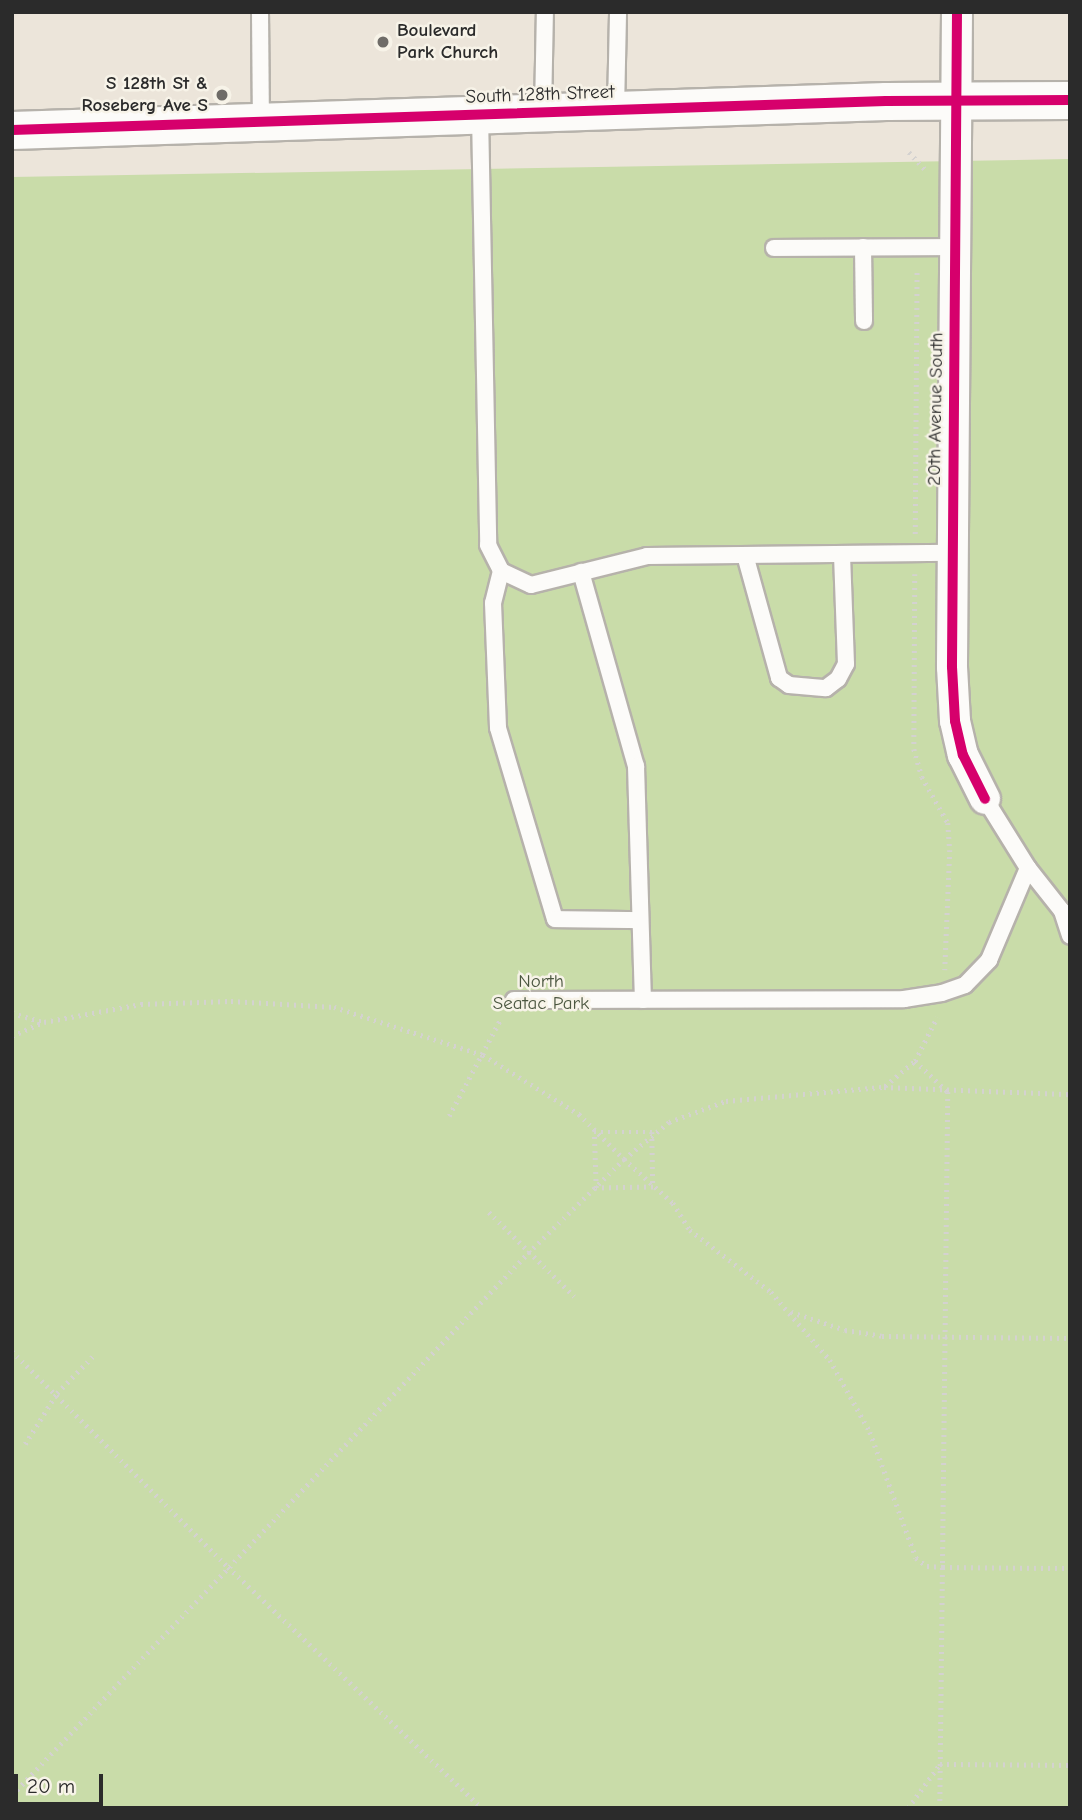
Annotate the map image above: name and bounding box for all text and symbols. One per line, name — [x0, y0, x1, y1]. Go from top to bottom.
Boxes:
place label: Boulevard Park Church — [397, 20, 498, 64]
marker: Boulevard Park Church — [375, 34, 391, 50]
place label: S 128th St & Roseberg Ave S — [81, 73, 208, 117]
street label: South 128th Street — [465, 81, 615, 109]
marker: S 128th St & Roseberg Ave S — [214, 87, 230, 103]
street label: 20th Avenue South — [923, 332, 949, 486]
park label: North Seatac Park — [493, 971, 589, 1015]
scale bar — [18, 1760, 107, 1804]
text: 20 m — [27, 1774, 75, 1798]

